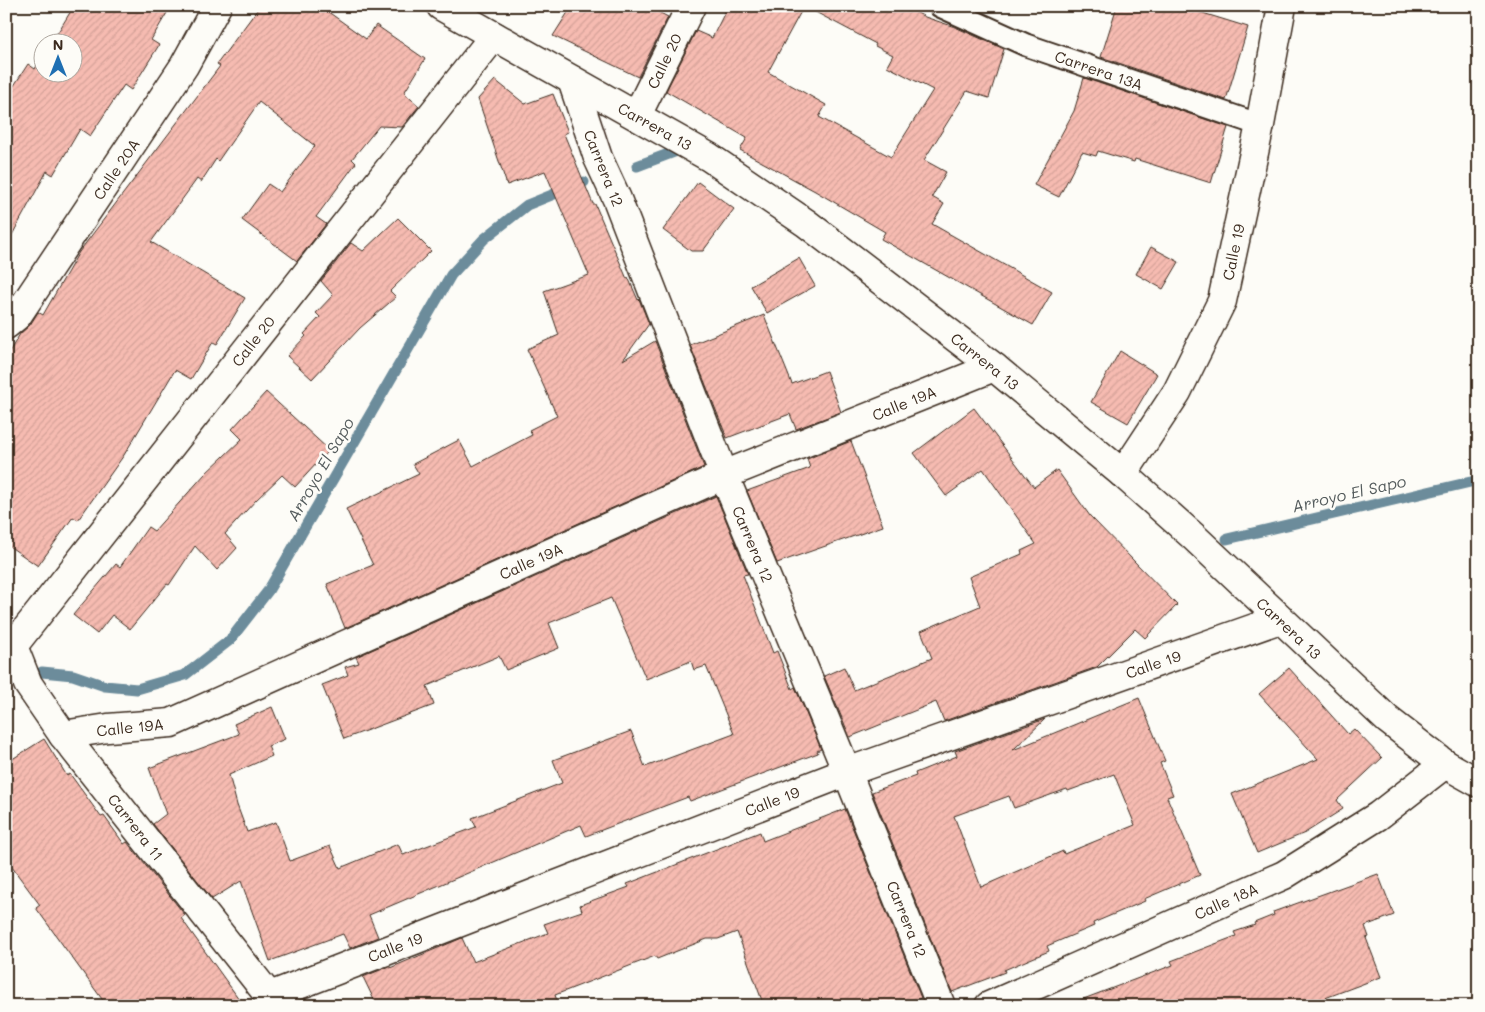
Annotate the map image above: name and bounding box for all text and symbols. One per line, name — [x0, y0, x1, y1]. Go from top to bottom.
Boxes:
street label: Calle 20 — [642, 30, 686, 92]
north arrow — [32, 32, 82, 82]
text: N — [53, 35, 63, 54]
street label: Carrera 13A — [1052, 46, 1146, 94]
street label: Carrera 13 — [614, 97, 696, 155]
street label: Carrera 12 — [580, 127, 628, 209]
street label: Calle 20A — [88, 135, 144, 203]
street label: Calle 19 — [1217, 222, 1249, 282]
street label: Calle 20 — [227, 311, 279, 371]
street label: Carrera 13 — [947, 328, 1023, 394]
street label: Calle 19A — [869, 381, 939, 425]
water label: Arroyo El Sapo — [282, 413, 358, 525]
water label: Arroyo El Sapo — [1290, 470, 1408, 516]
street label: Carrera 12 — [728, 503, 778, 585]
street label: Calle 19A — [496, 538, 566, 584]
street label: Carrera 13 — [1252, 593, 1326, 663]
street label: Calle 19 — [1123, 645, 1183, 683]
street label: Calle 19A — [95, 714, 165, 740]
street label: Calle 19 — [742, 781, 802, 821]
street label: Carrera 11 — [104, 790, 168, 864]
street label: Carrera 12 — [883, 878, 931, 960]
street label: Calle 18A — [1191, 878, 1261, 924]
street label: Calle 19 — [365, 927, 425, 967]

